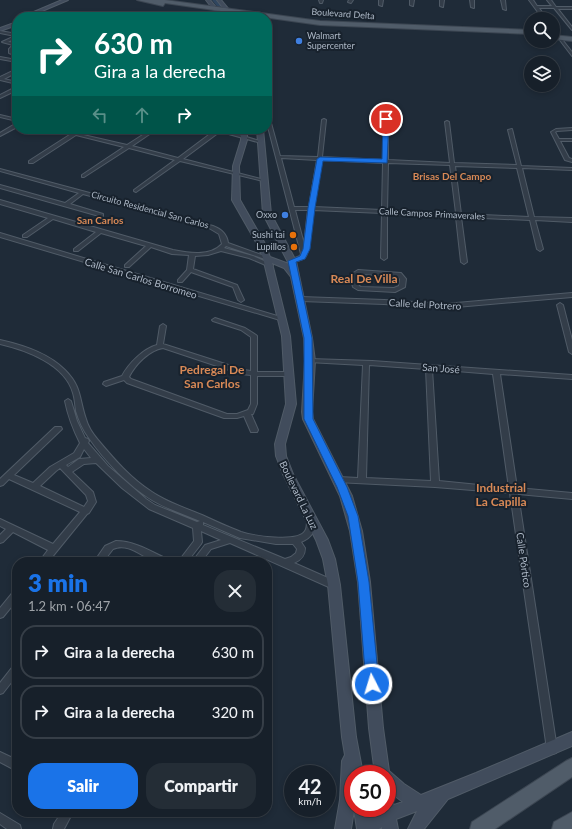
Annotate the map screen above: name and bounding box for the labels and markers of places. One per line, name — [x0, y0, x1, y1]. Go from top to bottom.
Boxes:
place label: Walmart Supercenter — [307, 30, 356, 51]
marker: Walmart Supercenter — [294, 36, 304, 46]
pin — [369, 102, 403, 136]
place label: Oxxo — [256, 209, 277, 220]
marker: Oxxo — [280, 210, 290, 220]
place label: Sushi tai — [252, 229, 285, 240]
marker: Sushi tai — [288, 230, 298, 240]
place label: Lupillos — [256, 241, 286, 252]
marker: Lupillos — [289, 242, 299, 252]

